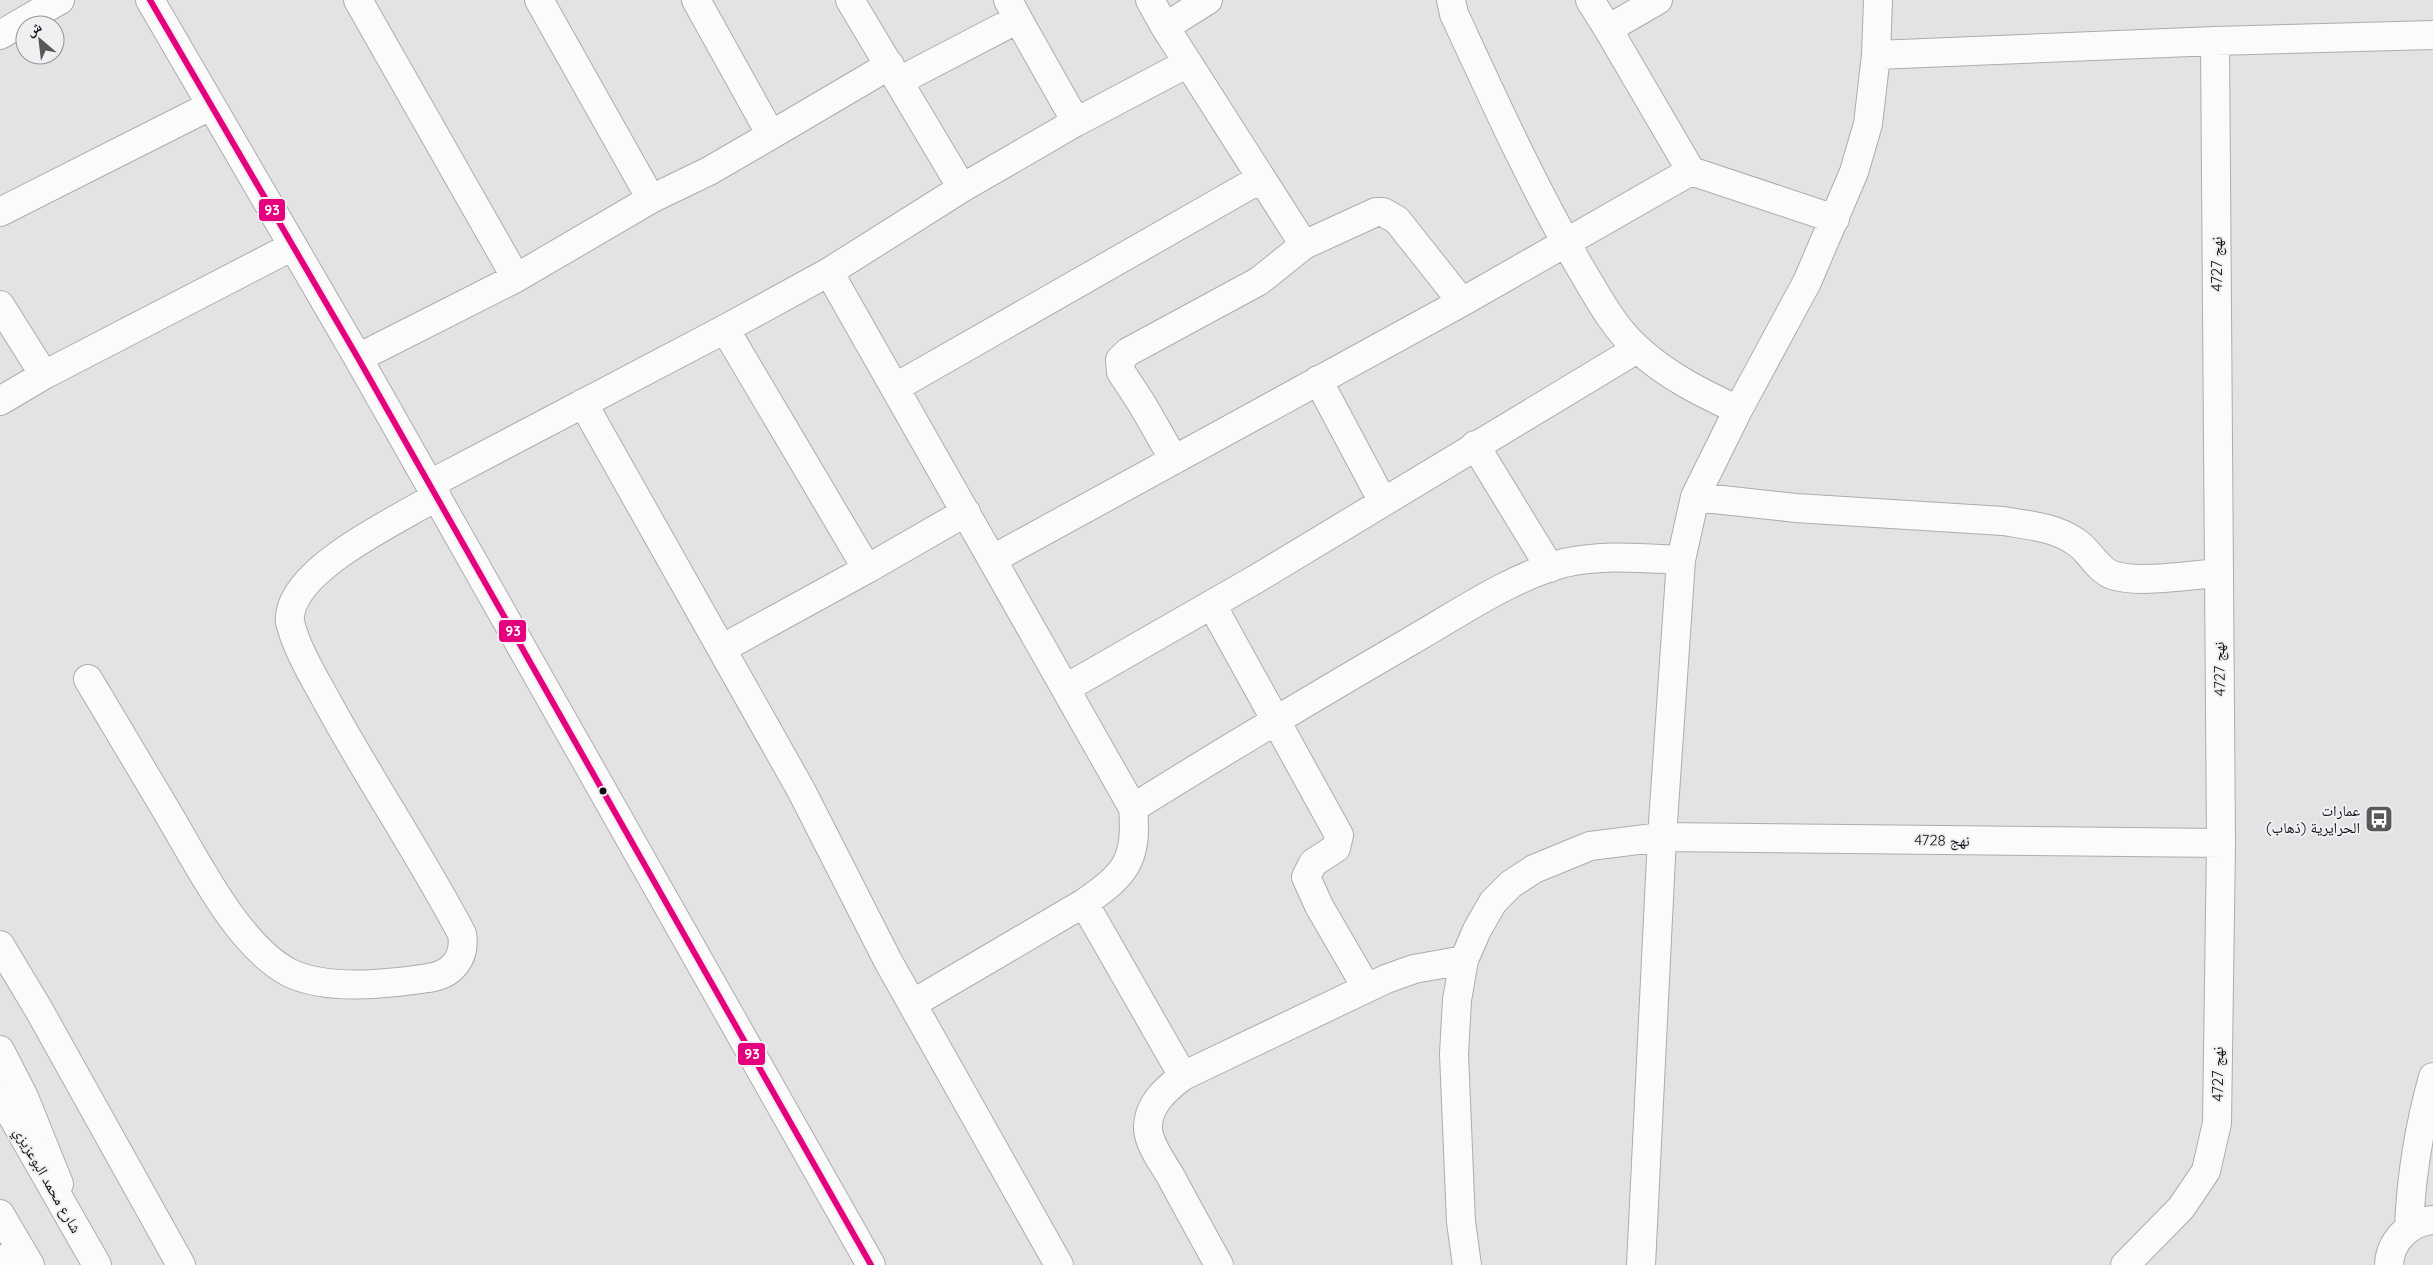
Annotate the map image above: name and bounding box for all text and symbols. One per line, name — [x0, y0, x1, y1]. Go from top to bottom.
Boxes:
north arrow — [15, 15, 65, 65]
text: ش — [23, 17, 45, 40]
line badge: 93 — [258, 198, 286, 222]
text: 93 — [264, 201, 280, 219]
street label: نهج 4727 — [2207, 237, 2227, 291]
line badge: 93 — [498, 619, 527, 643]
text: 93 — [505, 622, 521, 640]
street label: نهج 4727 — [2209, 641, 2230, 697]
unlabelled marker — [598, 786, 608, 796]
place label: عمارات الحرايرية (ذهاب) — [2266, 801, 2360, 837]
bus stop icon: عمارات الحرايرية (ذهاب) — [2364, 804, 2394, 834]
street label: نهج 4728 — [1914, 830, 1970, 851]
line badge: 93 — [737, 1042, 766, 1066]
text: 93 — [744, 1045, 760, 1063]
street label: نهج 4727 — [2208, 1047, 2228, 1101]
street label: شارع محمد البوعزيزي — [8, 1124, 86, 1238]

